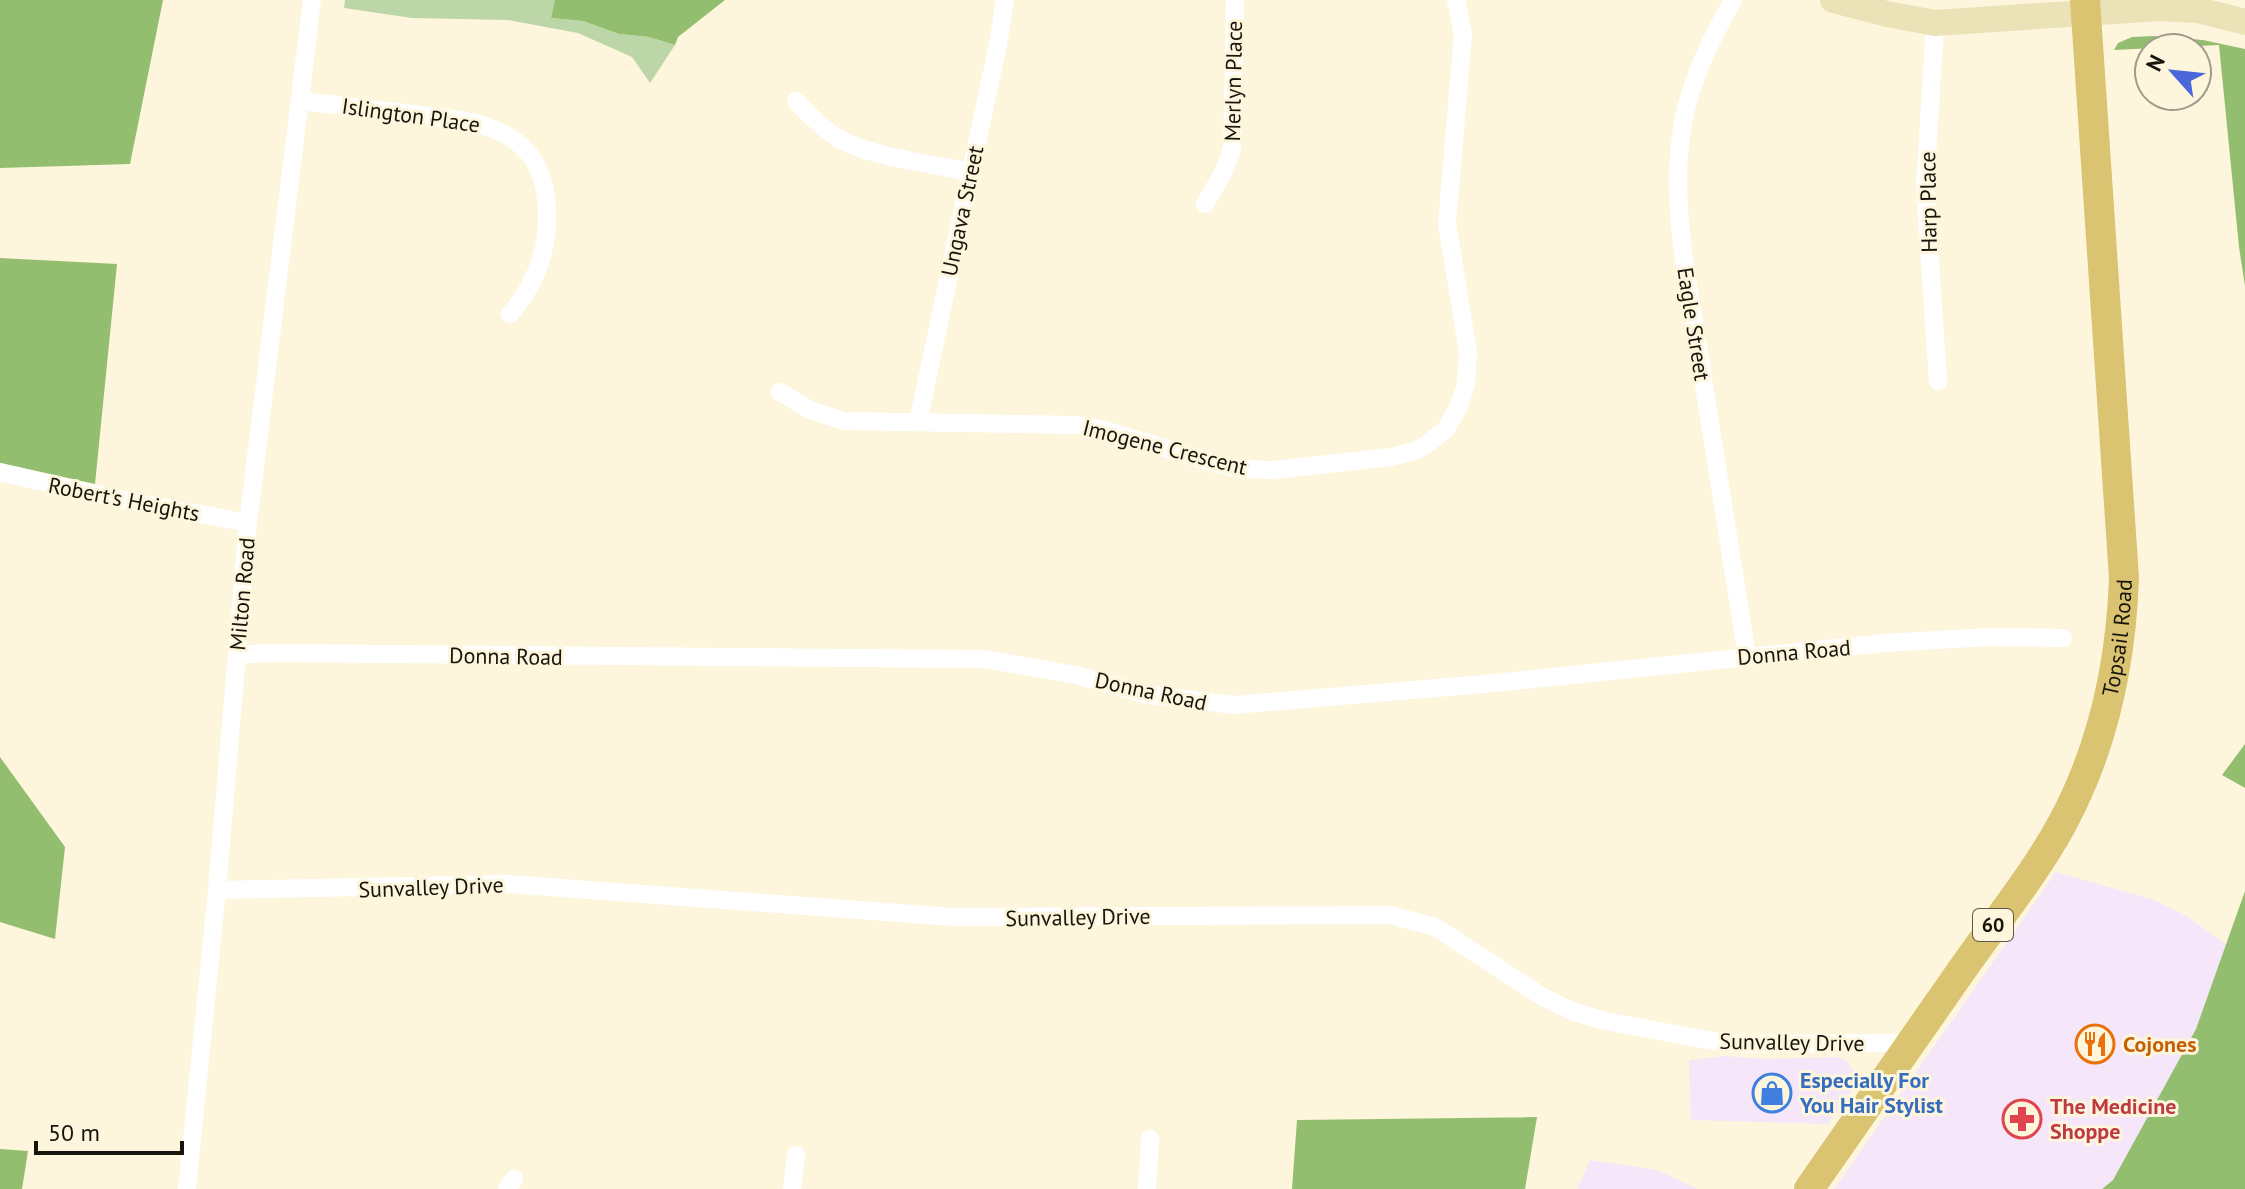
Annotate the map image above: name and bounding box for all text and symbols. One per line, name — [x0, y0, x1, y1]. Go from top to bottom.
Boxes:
street label: Merlyn Place — [1218, 20, 1248, 142]
north arrow — [2133, 32, 2213, 112]
text: N — [2139, 50, 2171, 76]
street label: Islington Place — [340, 91, 482, 139]
street label: Ungava Street — [935, 143, 990, 279]
street label: Harp Place — [1913, 151, 1943, 253]
street label: Eagle Street — [1671, 265, 1717, 383]
street label: Imogene Crescent — [1080, 413, 1251, 481]
street label: Robert's Heights — [46, 471, 202, 527]
street label: Milton Road — [223, 536, 261, 652]
street label: Topsail Road — [2096, 578, 2138, 699]
street label: Donna Road — [1736, 633, 1852, 671]
street label: Donna Road — [449, 641, 563, 671]
street label: Donna Road — [1093, 665, 1209, 717]
street label: Sunvalley Drive — [358, 870, 504, 904]
street label: Sunvalley Drive — [1005, 902, 1151, 932]
road number: 60 — [1973, 909, 2013, 941]
restaurant icon: Cojones — [2074, 1023, 2116, 1065]
street label: Sunvalley Drive — [1719, 1027, 1865, 1057]
place label: Cojones — [2123, 1030, 2196, 1058]
place label: Especially For You Hair Stylist — [1799, 1066, 1943, 1119]
shop icon: Especially For You Hair Stylist — [1751, 1072, 1793, 1114]
place label: The Medicine Shoppe — [2050, 1092, 2176, 1145]
pharmacy icon: The Medicine Shoppe — [2001, 1098, 2043, 1140]
scale bar — [36, 1105, 182, 1155]
text: 50 m — [48, 1117, 100, 1148]

